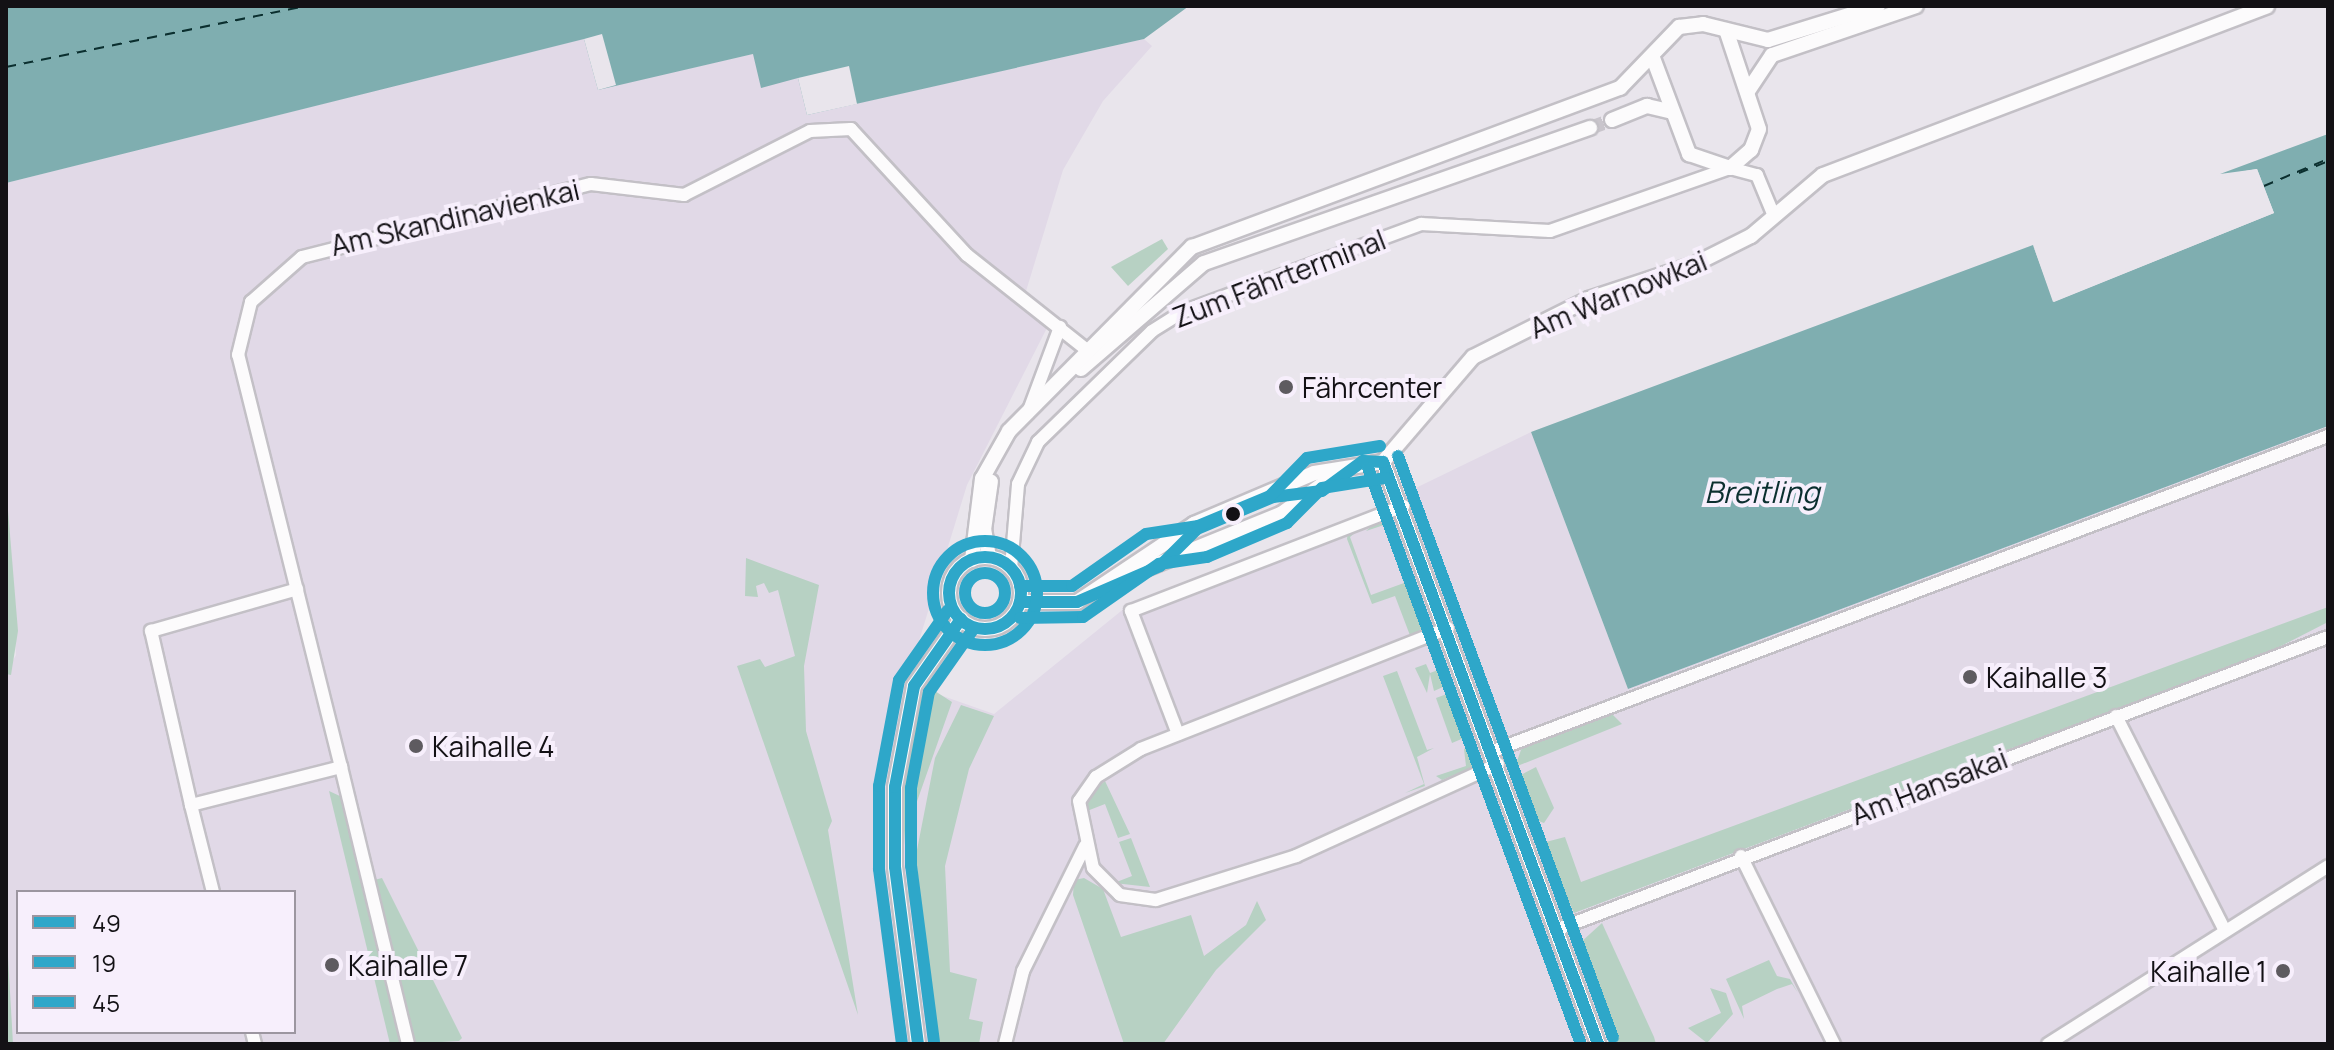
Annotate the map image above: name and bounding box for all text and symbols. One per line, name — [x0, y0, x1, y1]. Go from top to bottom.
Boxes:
street label: Am Skandinavienkai — [327, 172, 583, 262]
street label: Zum Fährterminal — [1168, 222, 1390, 334]
street label: Am Warnowkai — [1525, 243, 1711, 345]
place label: Fährcenter — [1302, 370, 1442, 404]
marker: Fährcenter — [1277, 378, 1295, 396]
water label: Breitling — [1704, 474, 1820, 510]
unlabelled marker — [1225, 506, 1241, 522]
place label: Kaihalle 3 — [1986, 660, 2107, 694]
marker: Kaihalle 3 — [1961, 668, 1979, 686]
place label: Kaihalle 4 — [432, 729, 554, 763]
marker: Kaihalle 4 — [407, 737, 425, 755]
street label: Am Hansakai — [1846, 741, 2012, 831]
legend — [16, 890, 296, 1034]
text: 49 — [92, 906, 121, 939]
text: 19 — [92, 946, 116, 979]
place label: Kaihalle 7 — [348, 948, 468, 982]
place label: Kaihalle 1 — [2150, 954, 2267, 988]
marker: Kaihalle 7 — [323, 956, 341, 974]
marker: Kaihalle 1 — [2274, 962, 2292, 980]
text: 45 — [92, 986, 120, 1019]

